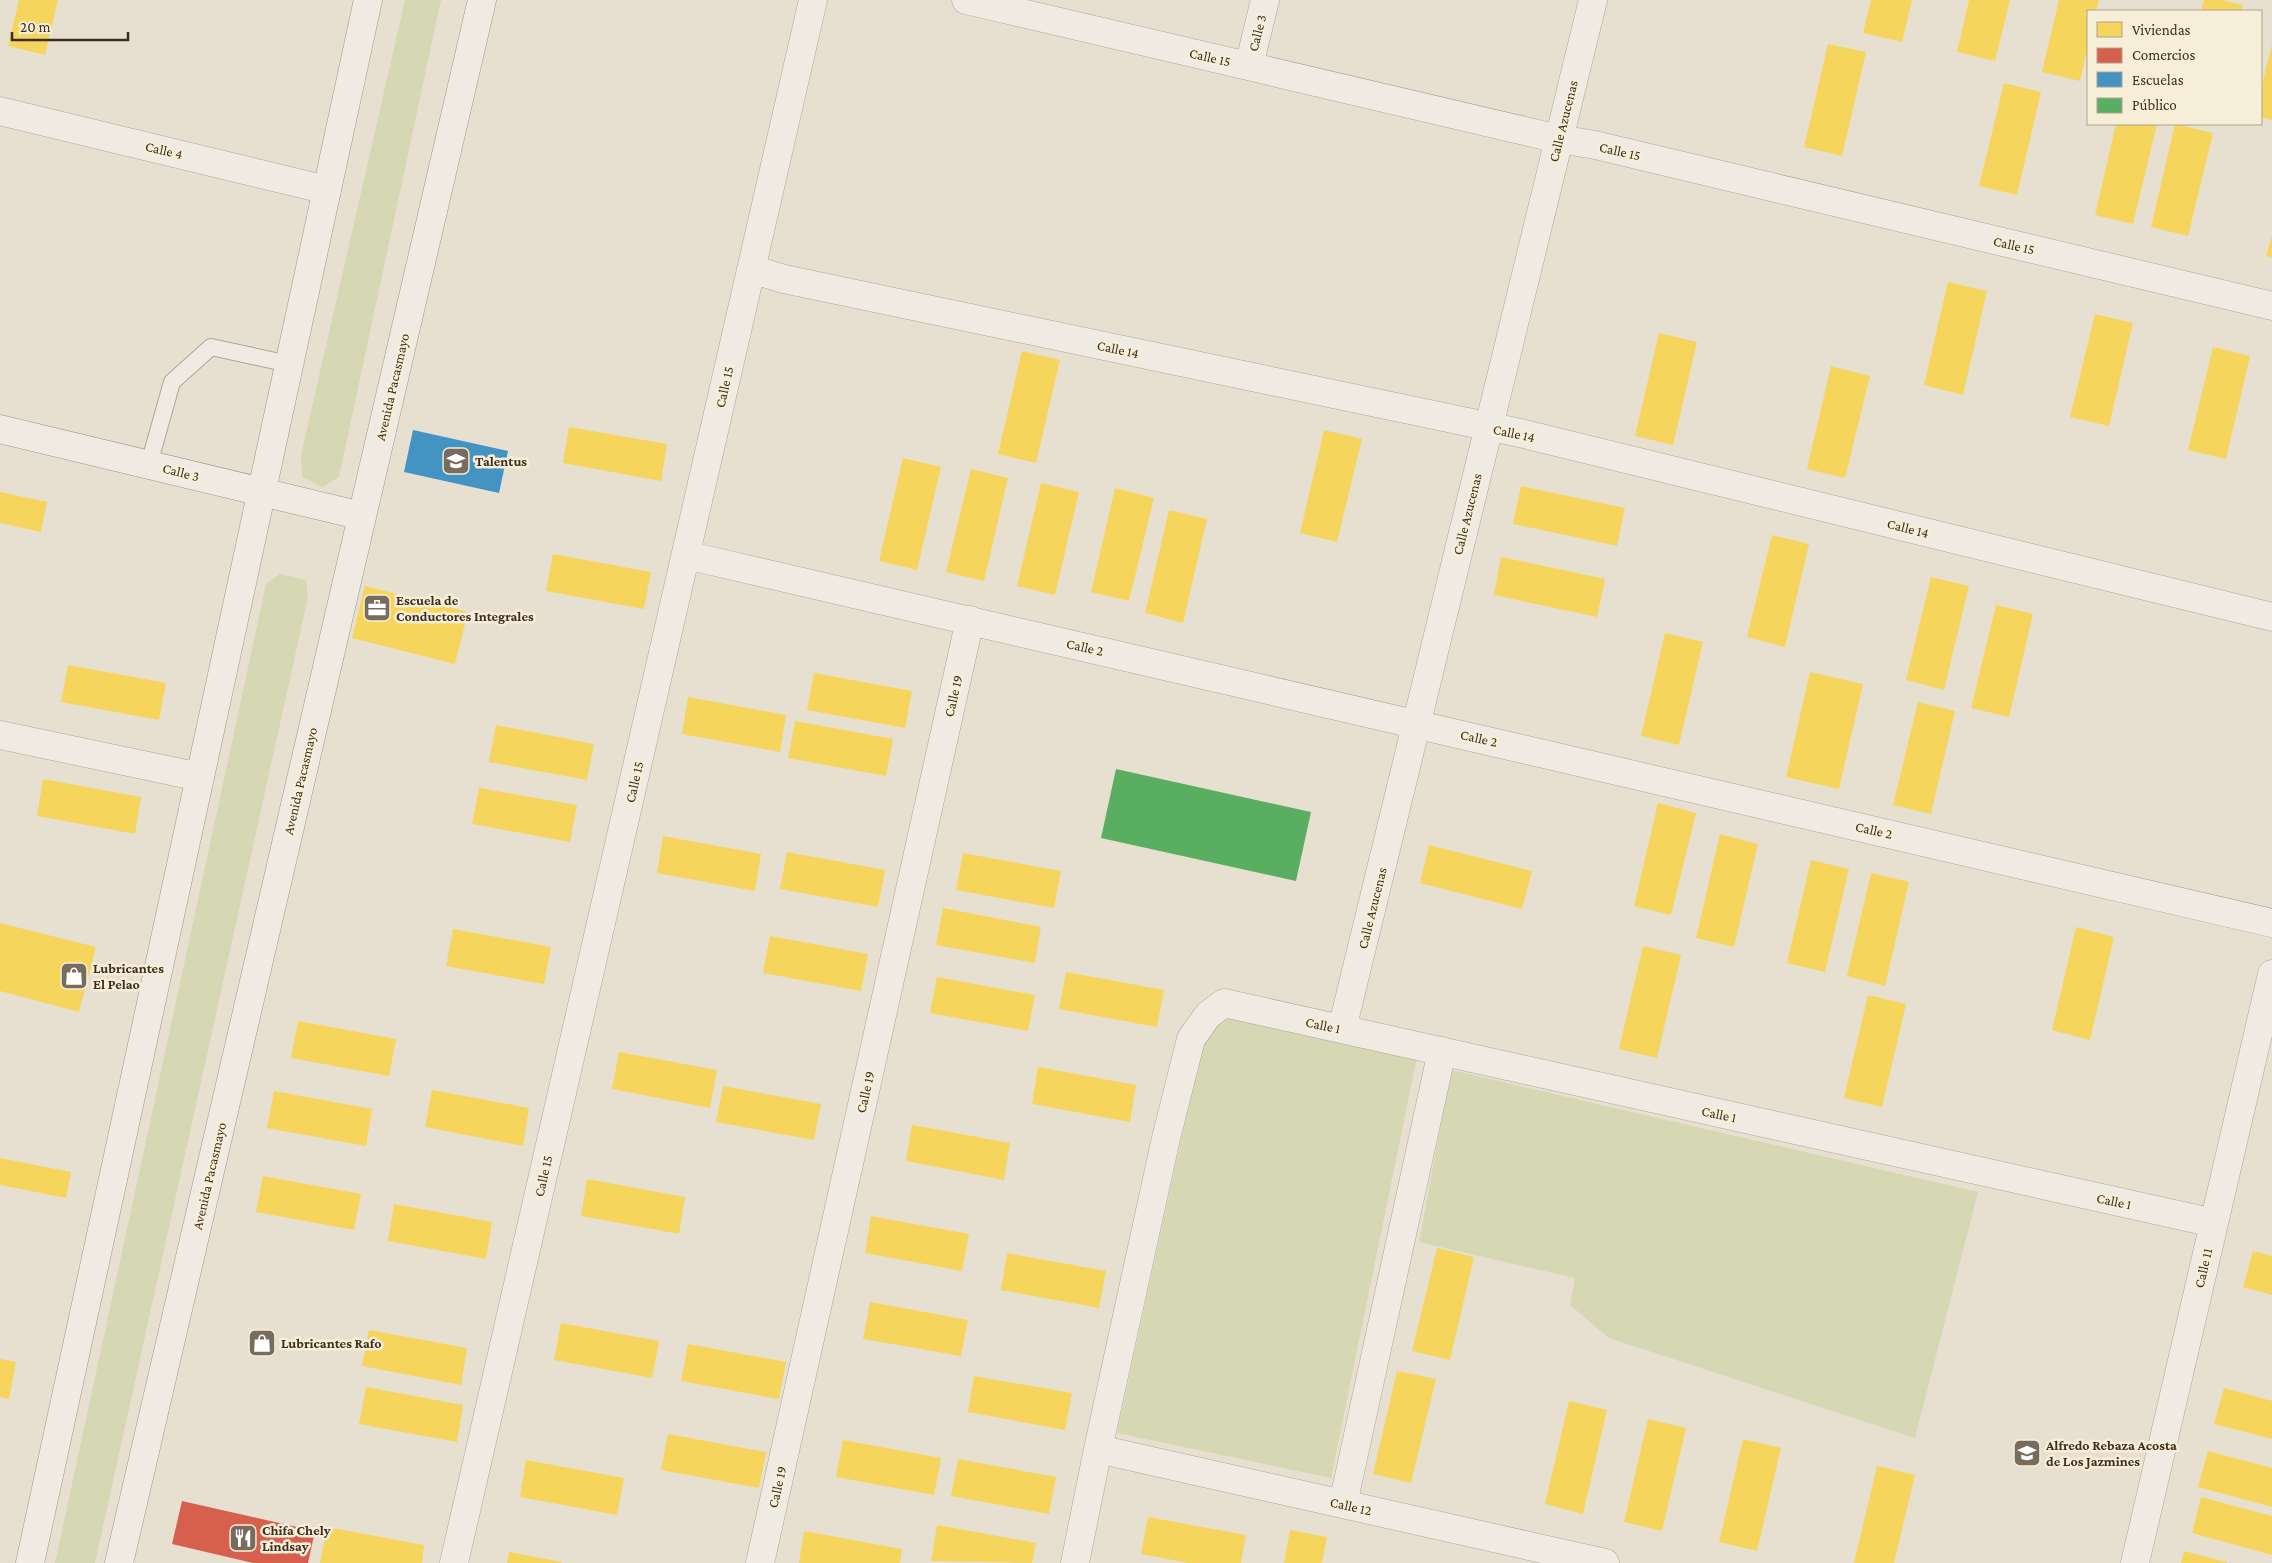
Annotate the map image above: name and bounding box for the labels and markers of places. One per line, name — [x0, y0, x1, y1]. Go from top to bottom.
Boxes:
school or university icon: Talentus — [441, 446, 471, 476]
place label: Talentus — [475, 453, 527, 469]
place label: Escuela de Conductores Integrales — [396, 592, 534, 624]
office icon: Escuela de Conductores Integrales — [362, 593, 392, 623]
place label: Lubricantes El Pelao — [93, 960, 164, 992]
shop icon: Lubricantes El Pelao — [59, 961, 89, 991]
shop icon: Lubricantes Rafo — [247, 1328, 277, 1358]
place label: Lubricantes Rafo — [281, 1335, 381, 1351]
place label: Alfredo Rebaza Acosta de Los Jazmines — [2045, 1437, 2177, 1469]
school or university icon: Alfredo Rebaza Acosta de Los Jazmines — [2012, 1438, 2042, 1468]
place label: Chifa Chely Lindsay — [262, 1522, 331, 1554]
restaurant icon: Chifa Chely Lindsay — [228, 1523, 258, 1553]

